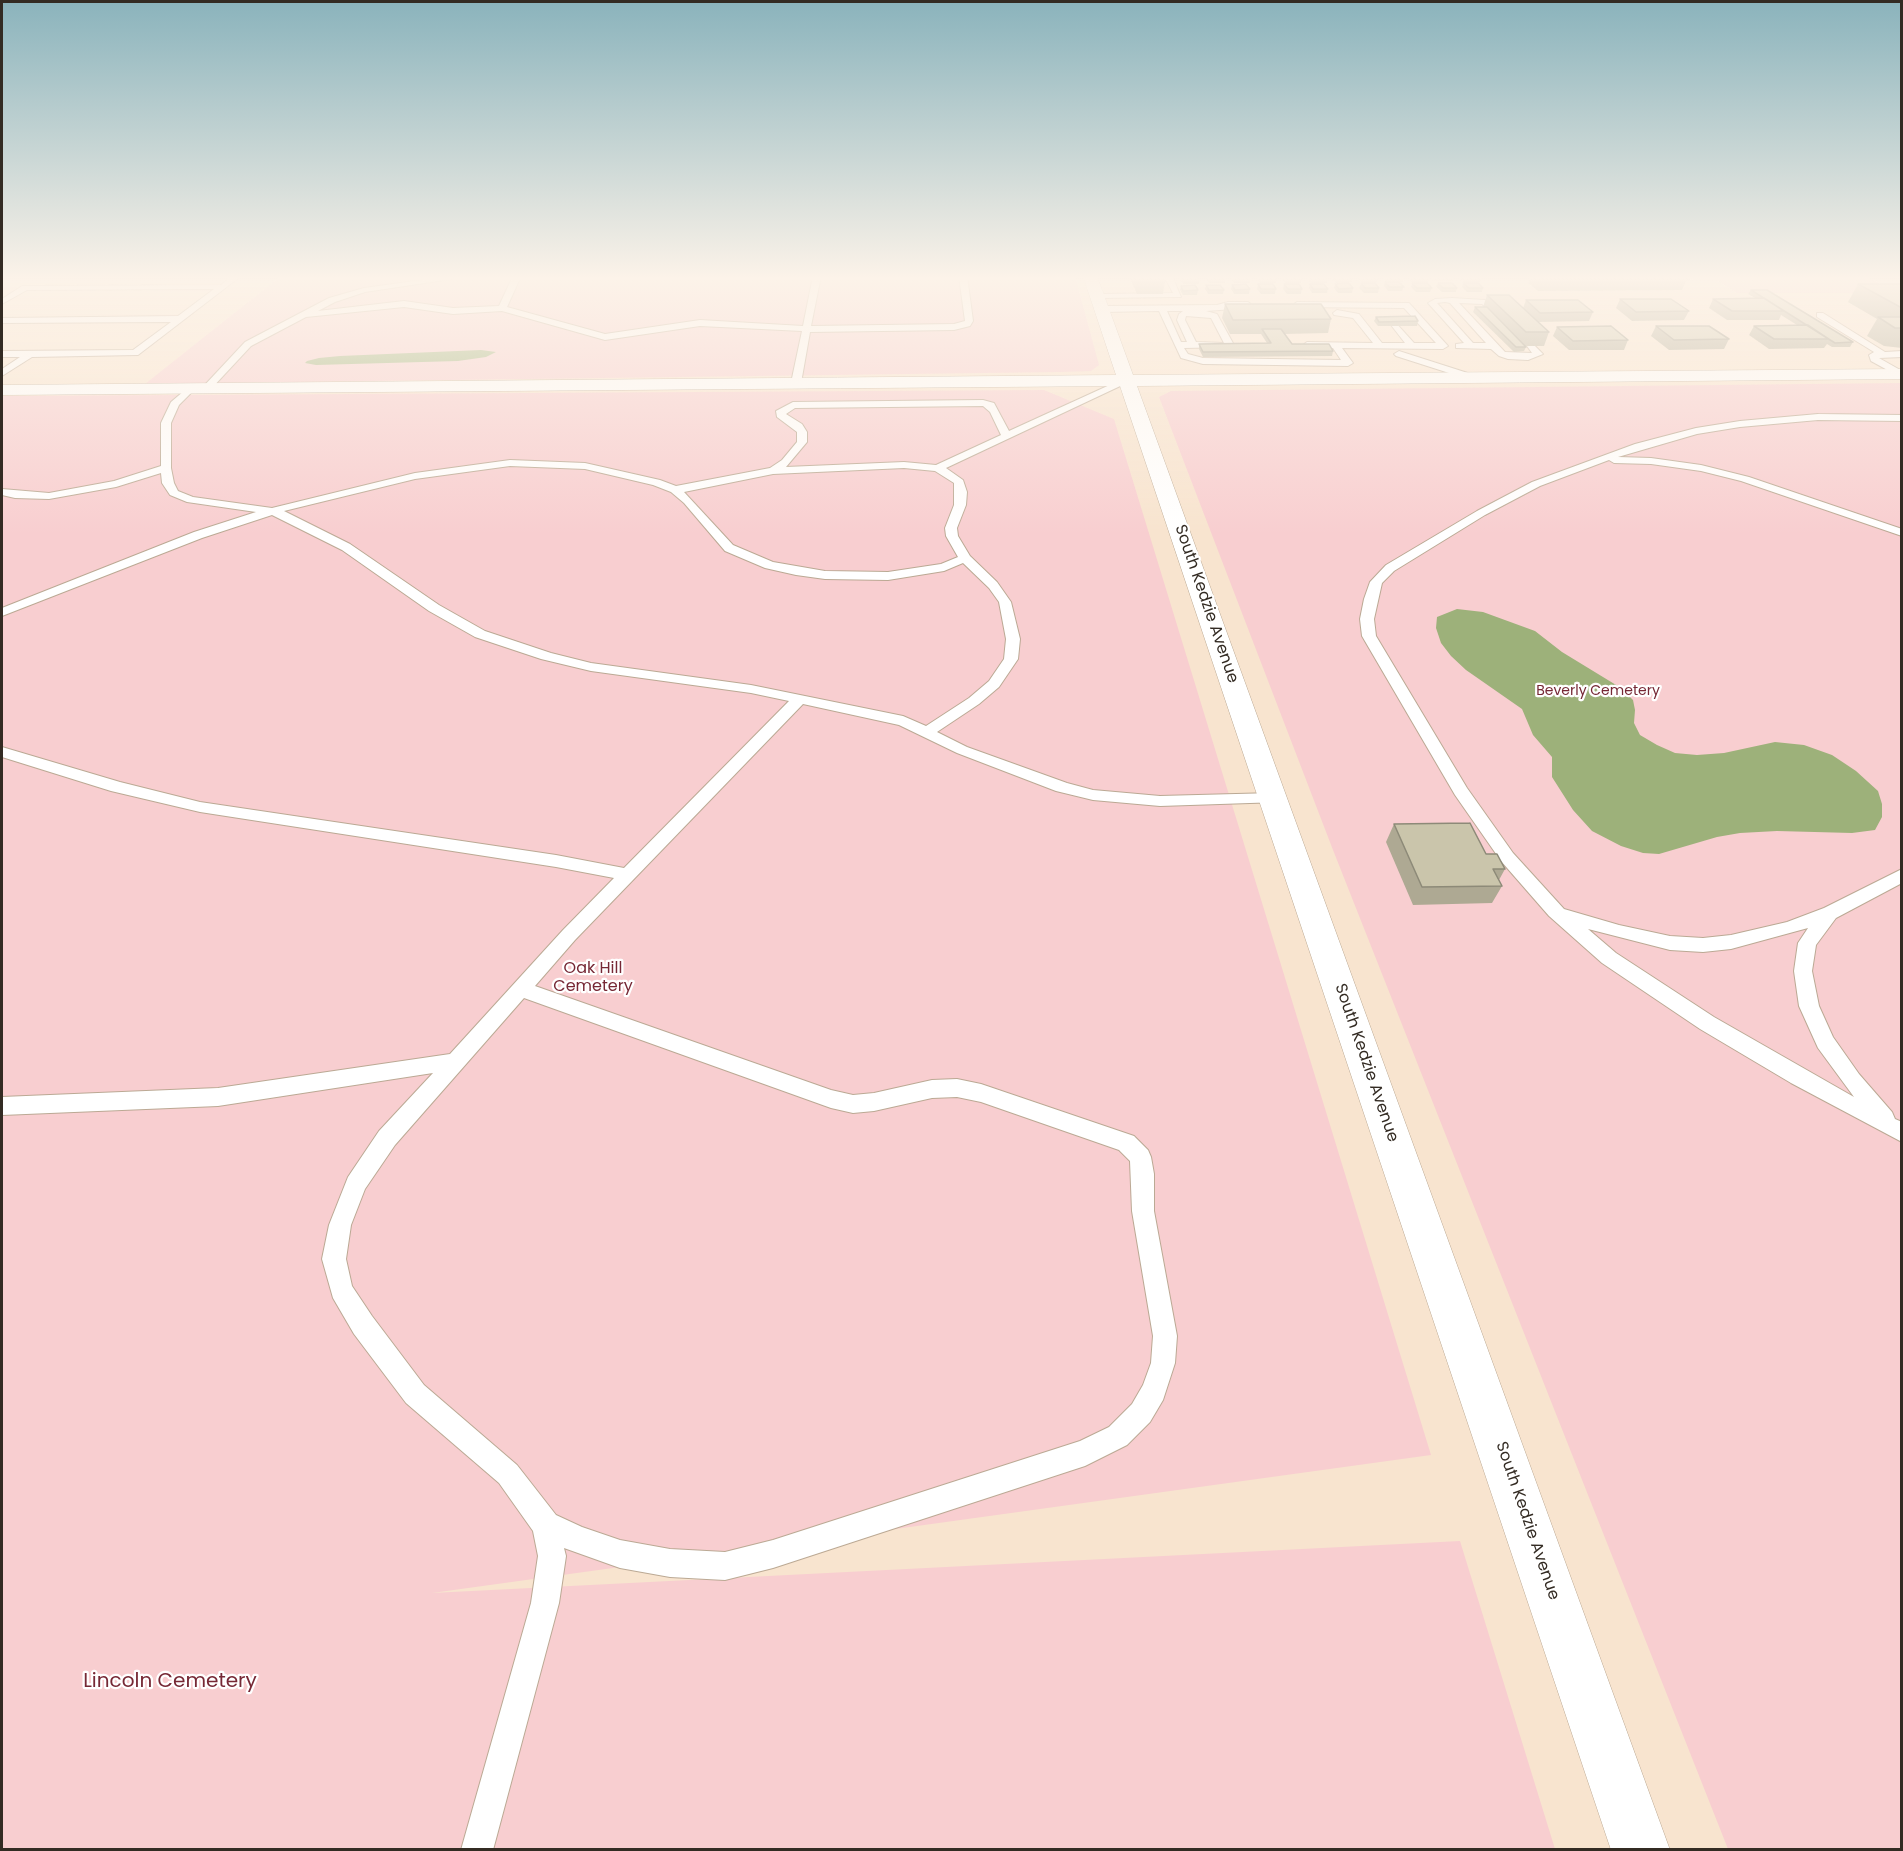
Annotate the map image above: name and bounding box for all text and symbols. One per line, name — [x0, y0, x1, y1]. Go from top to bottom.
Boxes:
street label: South Kedzie Avenue — [1170, 522, 1242, 686]
park label: Beverly Cemetery — [1536, 683, 1660, 699]
park label: Oak Hill Cemetery — [553, 959, 633, 997]
street label: South Kedzie Avenue — [1330, 981, 1402, 1145]
street label: South Kedzie Avenue — [1491, 1439, 1563, 1603]
park label: Lincoln Cemetery — [83, 1670, 257, 1694]

